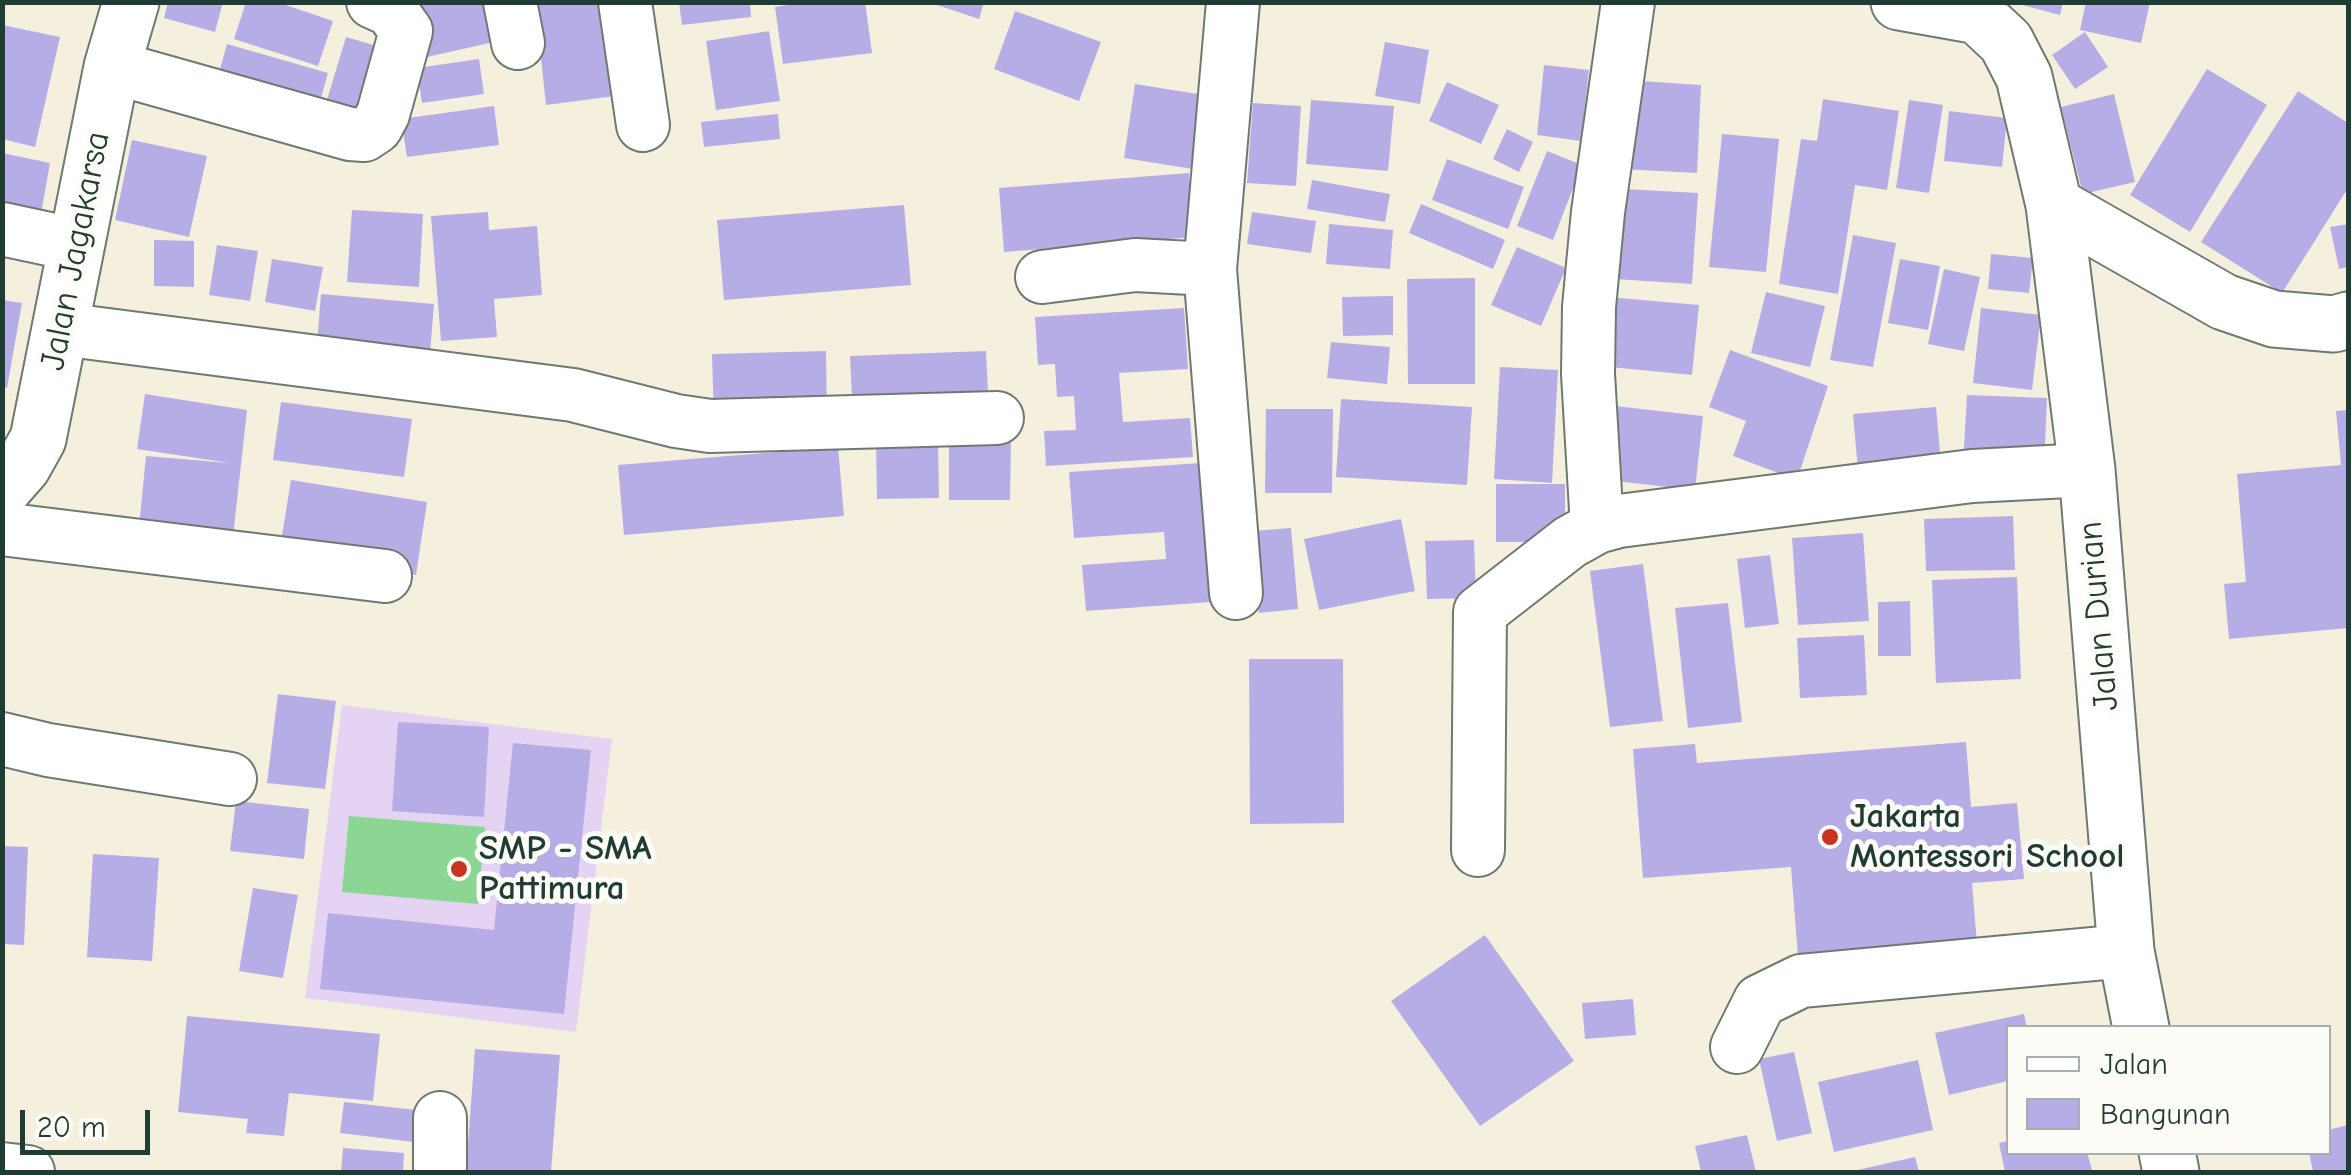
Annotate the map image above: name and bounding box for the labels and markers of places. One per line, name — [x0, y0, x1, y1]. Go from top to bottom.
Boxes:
place label: Jakarta Montessori School — [1850, 796, 2125, 878]
marker: Jakarta Montessori School — [1819, 826, 1841, 848]
place label: SMP - SMA Pattimura — [479, 828, 652, 910]
marker: SMP - SMA Pattimura — [448, 858, 470, 880]

